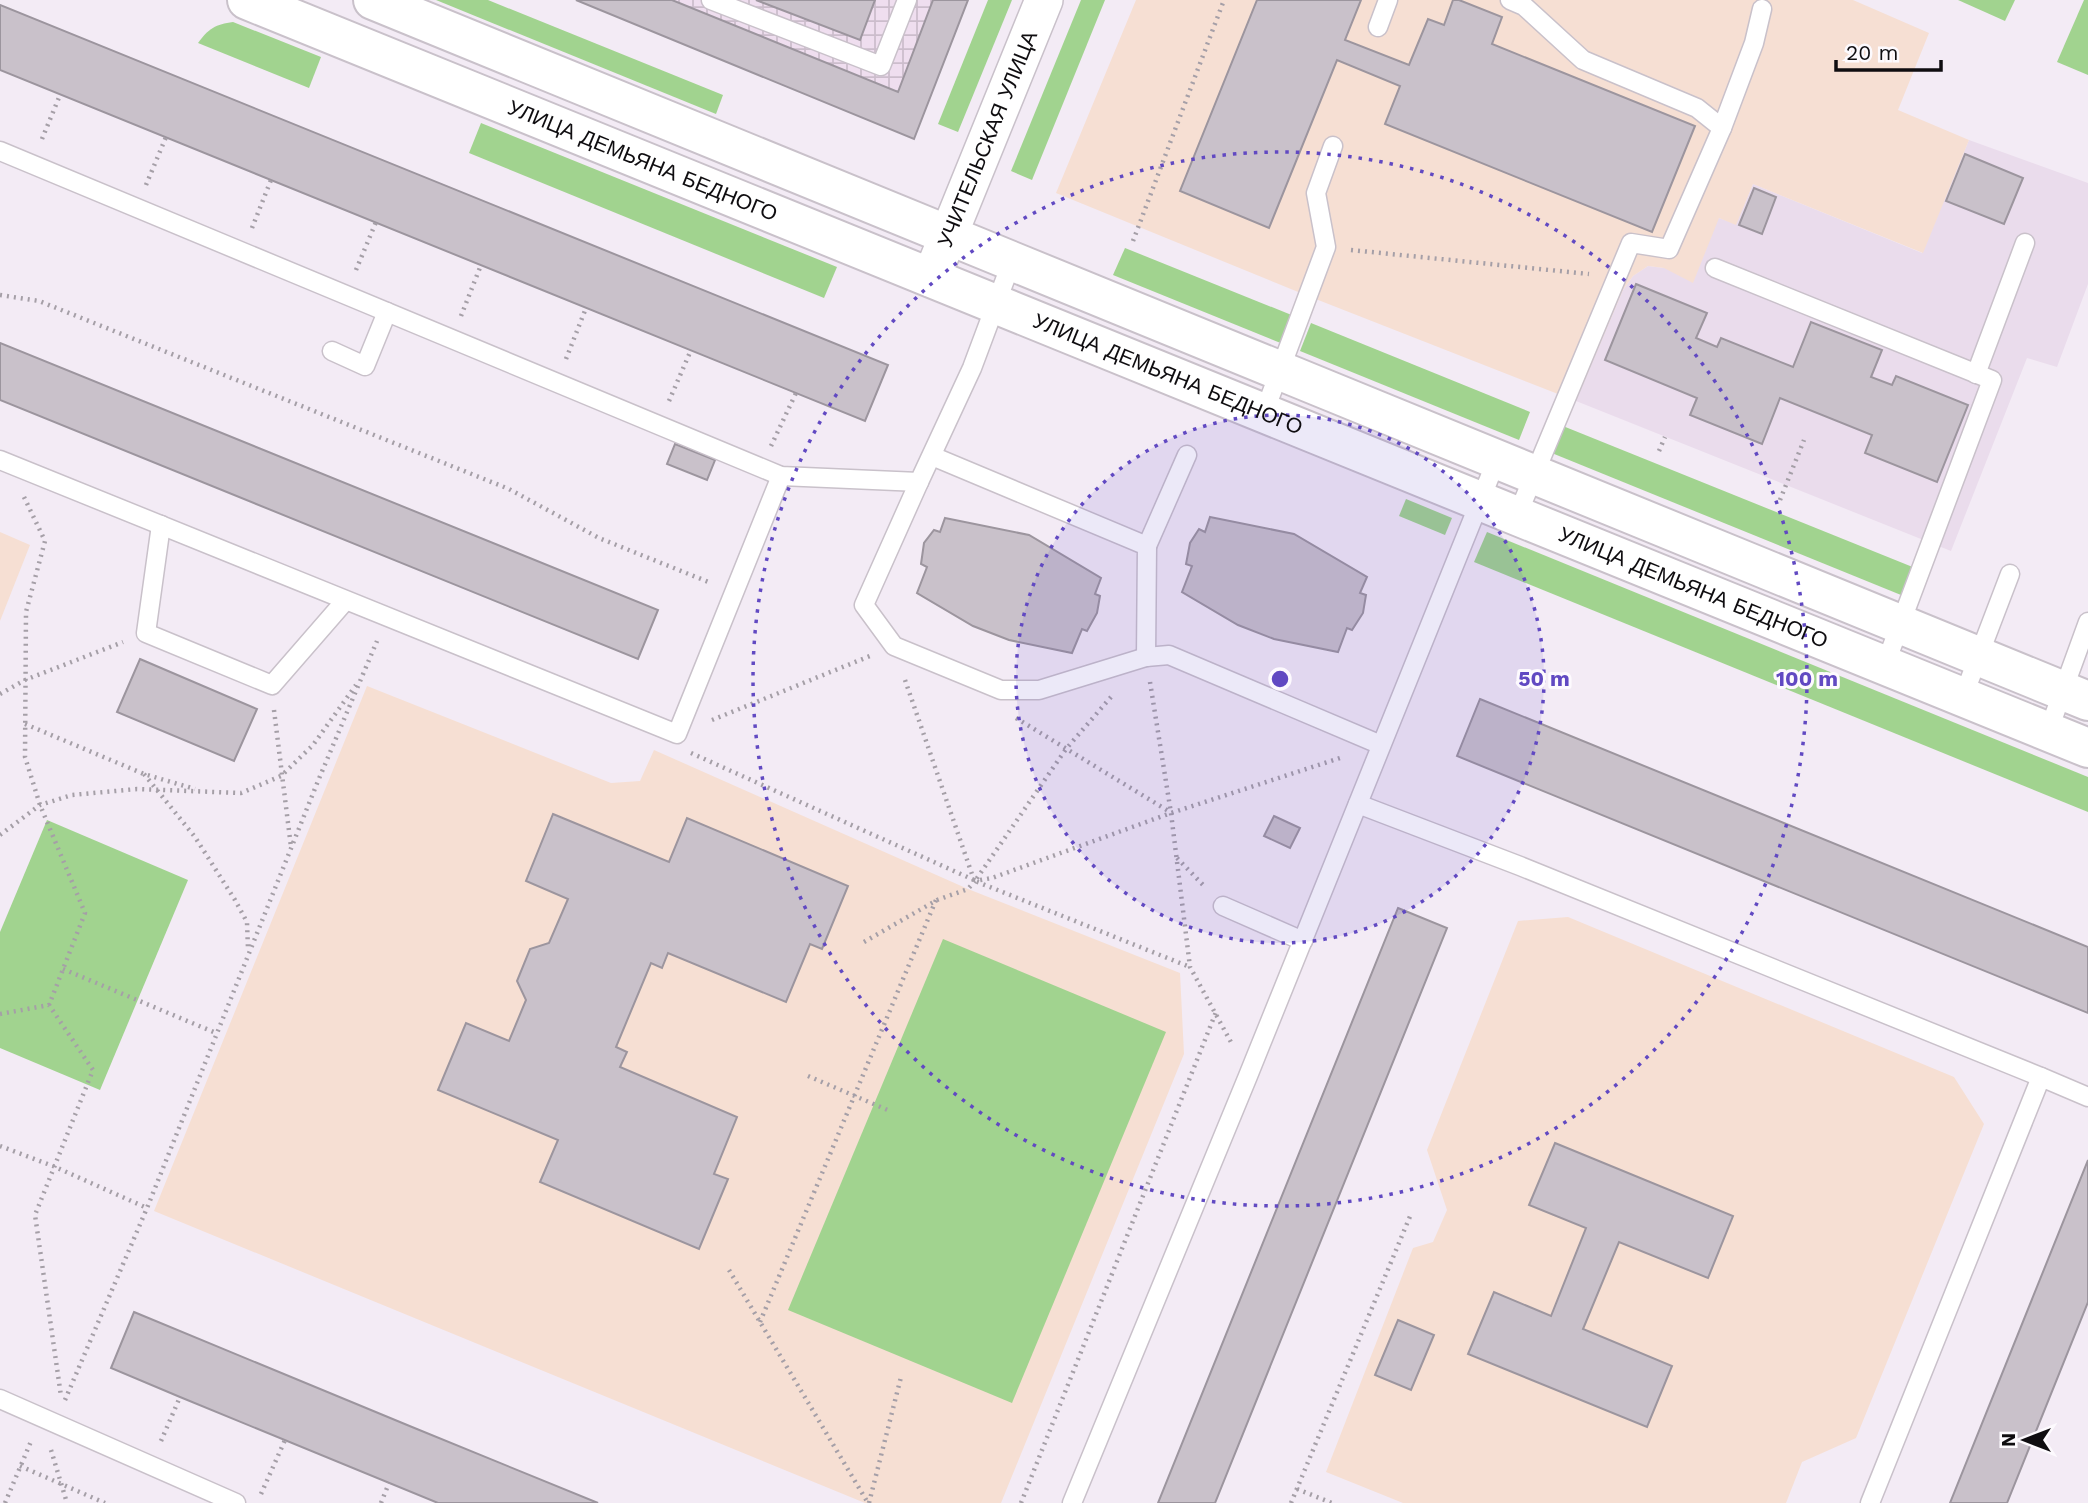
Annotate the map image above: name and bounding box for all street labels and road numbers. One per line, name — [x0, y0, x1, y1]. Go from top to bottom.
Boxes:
street label: УЧИТЕЛЬСКАЯ УЛИЦА — [932, 27, 1042, 251]
street label: УЛИЦА ДЕМЬЯНА БЕДНОГО — [504, 94, 781, 226]
street label: УЛИЦА ДЕМЬЯНА БЕДНОГО — [1030, 308, 1306, 440]
street label: УЛИЦА ДЕМЬЯНА БЕДНОГО — [1555, 521, 1832, 653]

